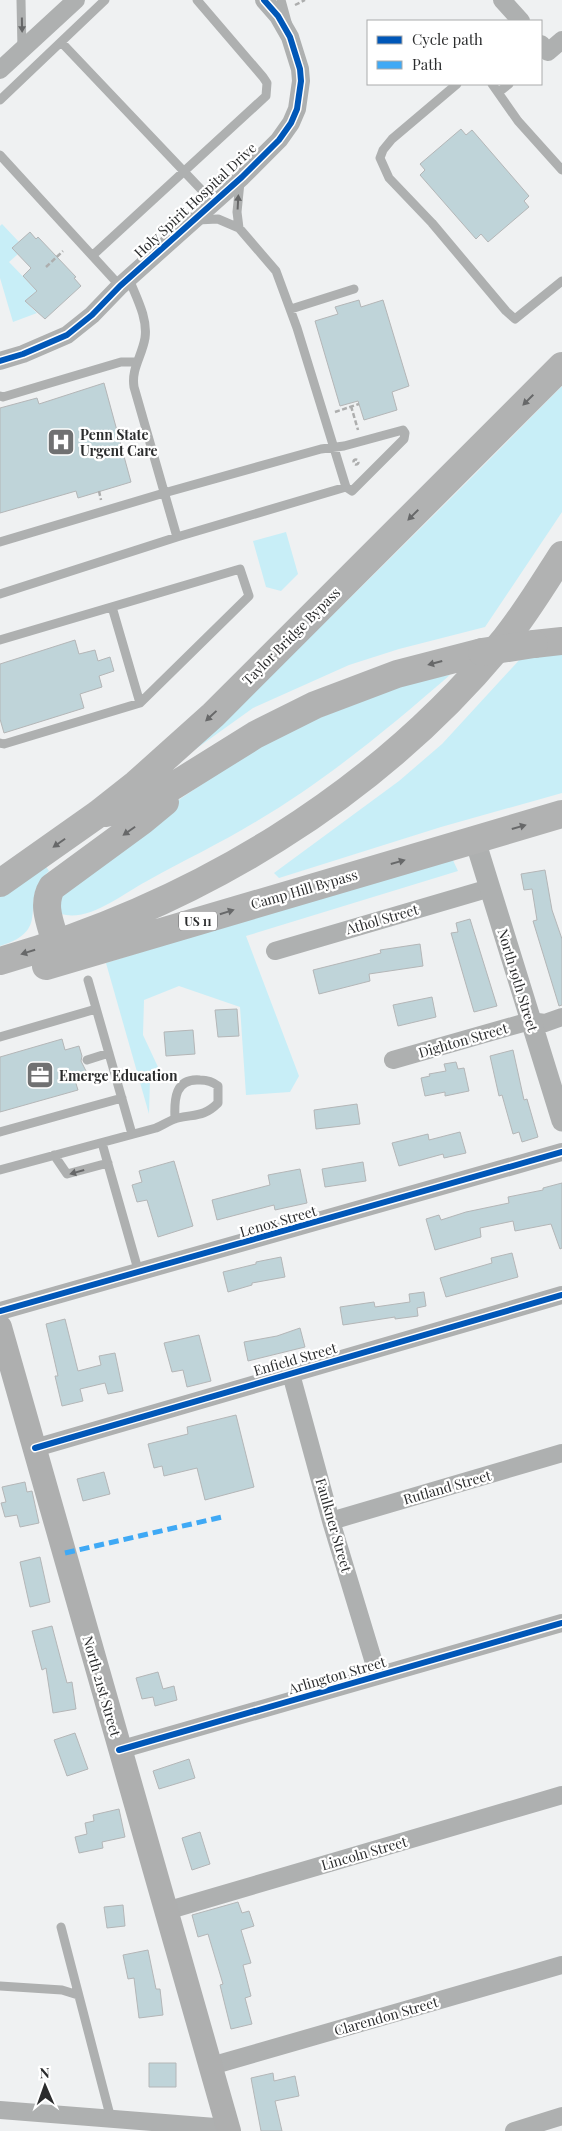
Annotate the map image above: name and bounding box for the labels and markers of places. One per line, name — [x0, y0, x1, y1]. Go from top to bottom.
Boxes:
place label: Penn State Urgent Care — [80, 425, 158, 460]
hospital icon: Penn State Urgent Care — [46, 427, 76, 457]
office icon: Emerge Education — [25, 1060, 55, 1090]
place label: Emerge Education — [59, 1066, 178, 1085]

